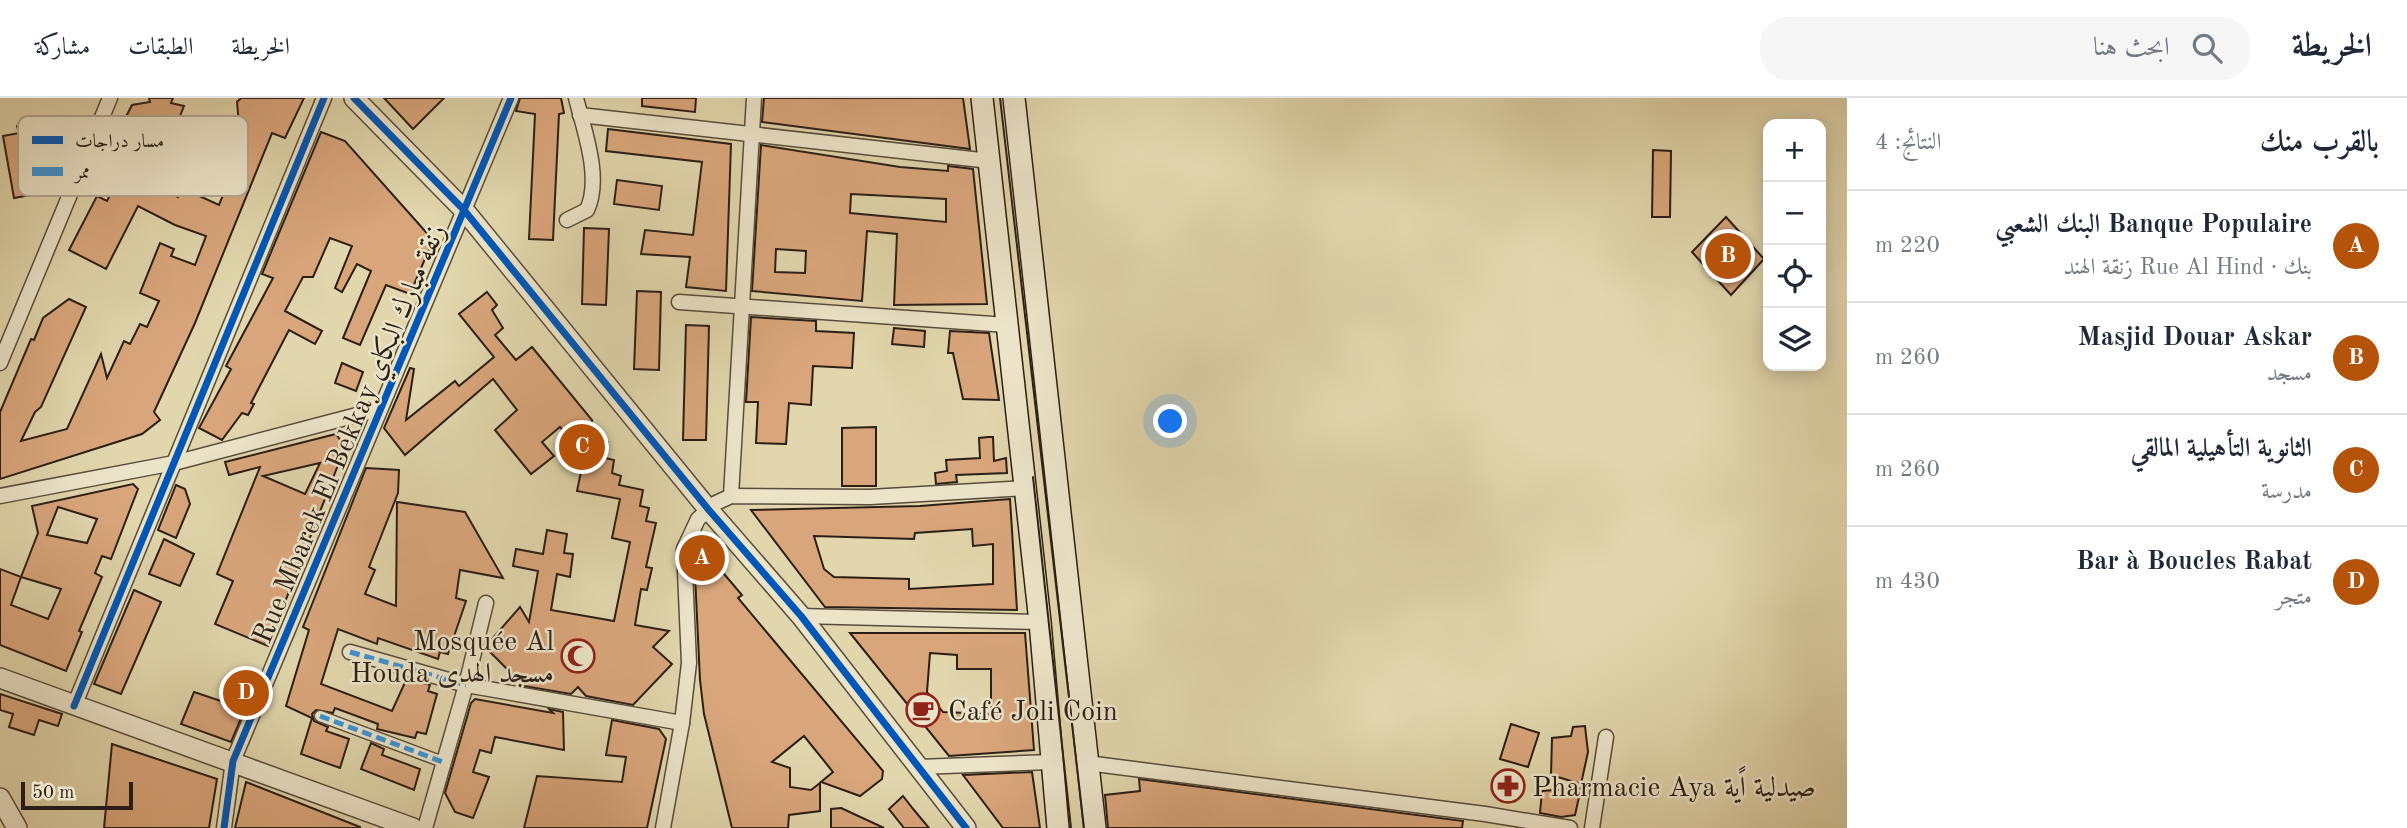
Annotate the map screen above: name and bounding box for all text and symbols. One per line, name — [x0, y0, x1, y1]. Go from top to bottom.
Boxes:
search box — [1760, 17, 2250, 80]
icon: search — [2188, 29, 2226, 67]
text: الخريطة — [2292, 31, 2372, 64]
text: ابحث هنا — [2093, 35, 2170, 61]
text: مشاركة — [35, 36, 90, 60]
text: الطبقات — [128, 36, 194, 60]
text: الخريطة — [232, 36, 290, 60]
legend — [18, 116, 248, 196]
map controls — [1763, 119, 1826, 371]
button: + — [1763, 119, 1826, 182]
text: بالقرب منك — [2260, 128, 2379, 158]
text: النتائج: 4 — [1875, 131, 1942, 154]
text: مسار دراجات — [75, 133, 164, 152]
text: ممر — [73, 164, 90, 184]
button: − — [1763, 182, 1826, 245]
text: Banque Populaire البنك الشعبي — [1995, 212, 2312, 238]
street label: Rue Mbarek El Bekkay زنقة مبارك البكاي — [248, 220, 458, 650]
pin: B — [1705, 230, 1751, 282]
text: 220 m — [1875, 234, 1940, 257]
text: A — [2347, 234, 2365, 257]
button: locate — [1763, 245, 1826, 308]
text: بنك · Rue Al Hind زنقة الهند — [2063, 256, 2312, 279]
button: layers — [1763, 308, 1826, 371]
text: Masjid Douar Askar — [2078, 325, 2312, 351]
text: 260 m — [1875, 346, 1940, 369]
text: B — [2348, 346, 2364, 369]
text: مسجد — [2267, 362, 2312, 385]
your location — [1153, 404, 1187, 438]
pin: C — [559, 421, 605, 473]
text: الثانوية التأهيلية المالقي — [2131, 436, 2312, 462]
text: 260 m — [1875, 458, 1940, 481]
text: C — [2348, 458, 2364, 481]
text: مدرسة — [2261, 480, 2312, 503]
pin: A — [679, 532, 725, 584]
text: Bar à Boucles Rabat — [2076, 549, 2312, 575]
text: 430 m — [1875, 570, 1940, 593]
text: D — [2347, 570, 2365, 593]
text: متجر — [2276, 586, 2312, 609]
place label: Mosquée Al Houda مسجد الهدى — [350, 629, 554, 689]
mosque icon: Mosquée Al Houda مسجد الهدى — [559, 637, 597, 675]
pin: D — [223, 667, 269, 719]
cafe icon: Café Joli Coin — [904, 691, 942, 729]
place label: Café Joli Coin — [948, 699, 1118, 727]
place label: Pharmacie Aya صيدلية اًية — [1532, 765, 1816, 804]
pharmacy icon: Pharmacie Aya صيدلية اًية — [1489, 767, 1527, 805]
scale bar — [21, 779, 133, 811]
text: 50 m — [32, 784, 74, 803]

